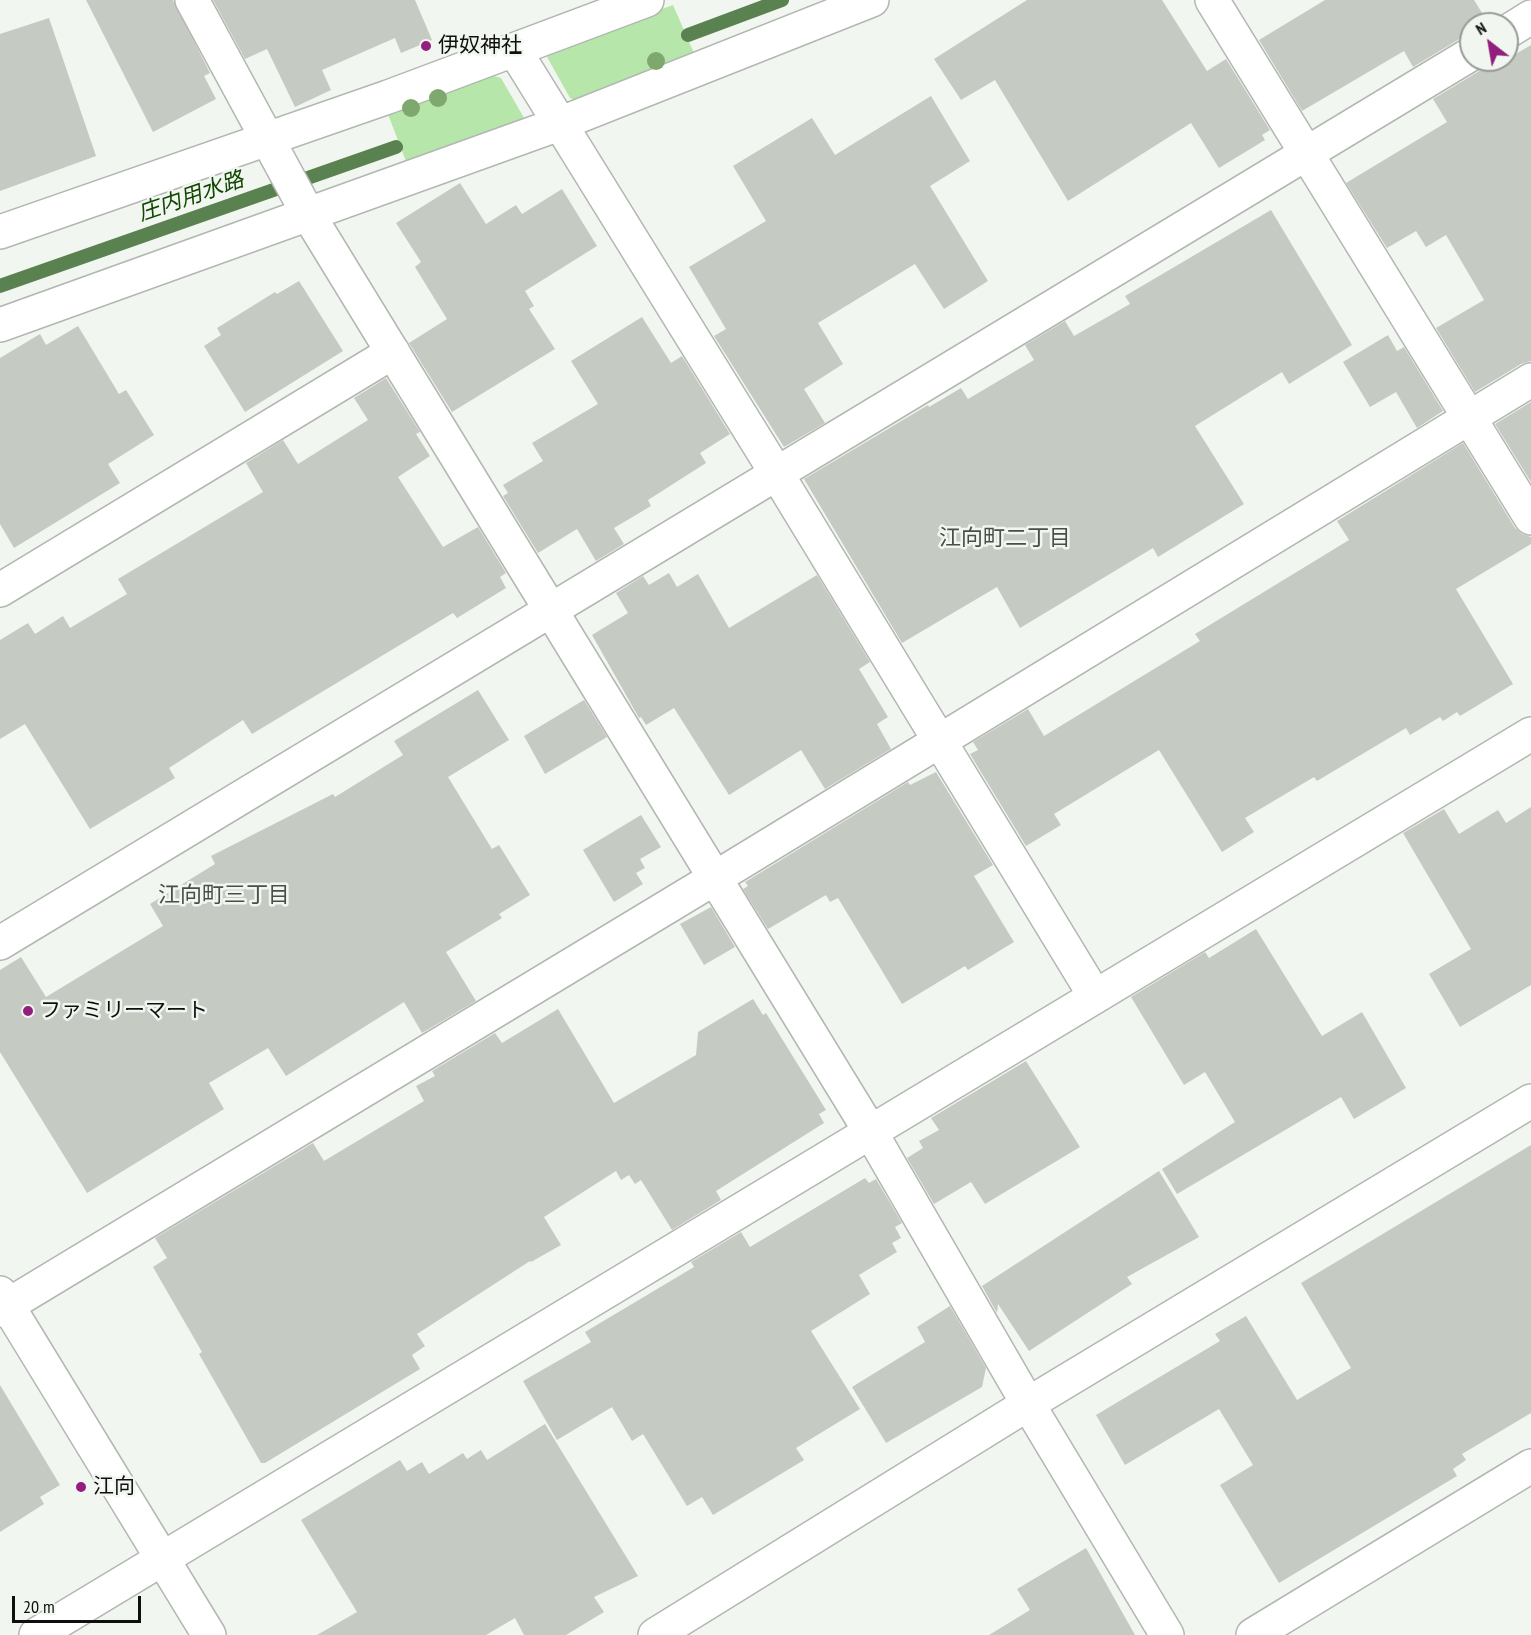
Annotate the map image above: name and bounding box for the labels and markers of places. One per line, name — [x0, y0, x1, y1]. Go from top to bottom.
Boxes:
place label: 伊奴神社 — [438, 33, 522, 59]
marker: 伊奴神社 — [419, 39, 433, 53]
place label: ファミリーマート — [40, 998, 208, 1024]
marker: ファミリーマート — [21, 1004, 35, 1018]
place label: 江向 — [93, 1474, 135, 1500]
marker: 江向 — [74, 1480, 88, 1494]

